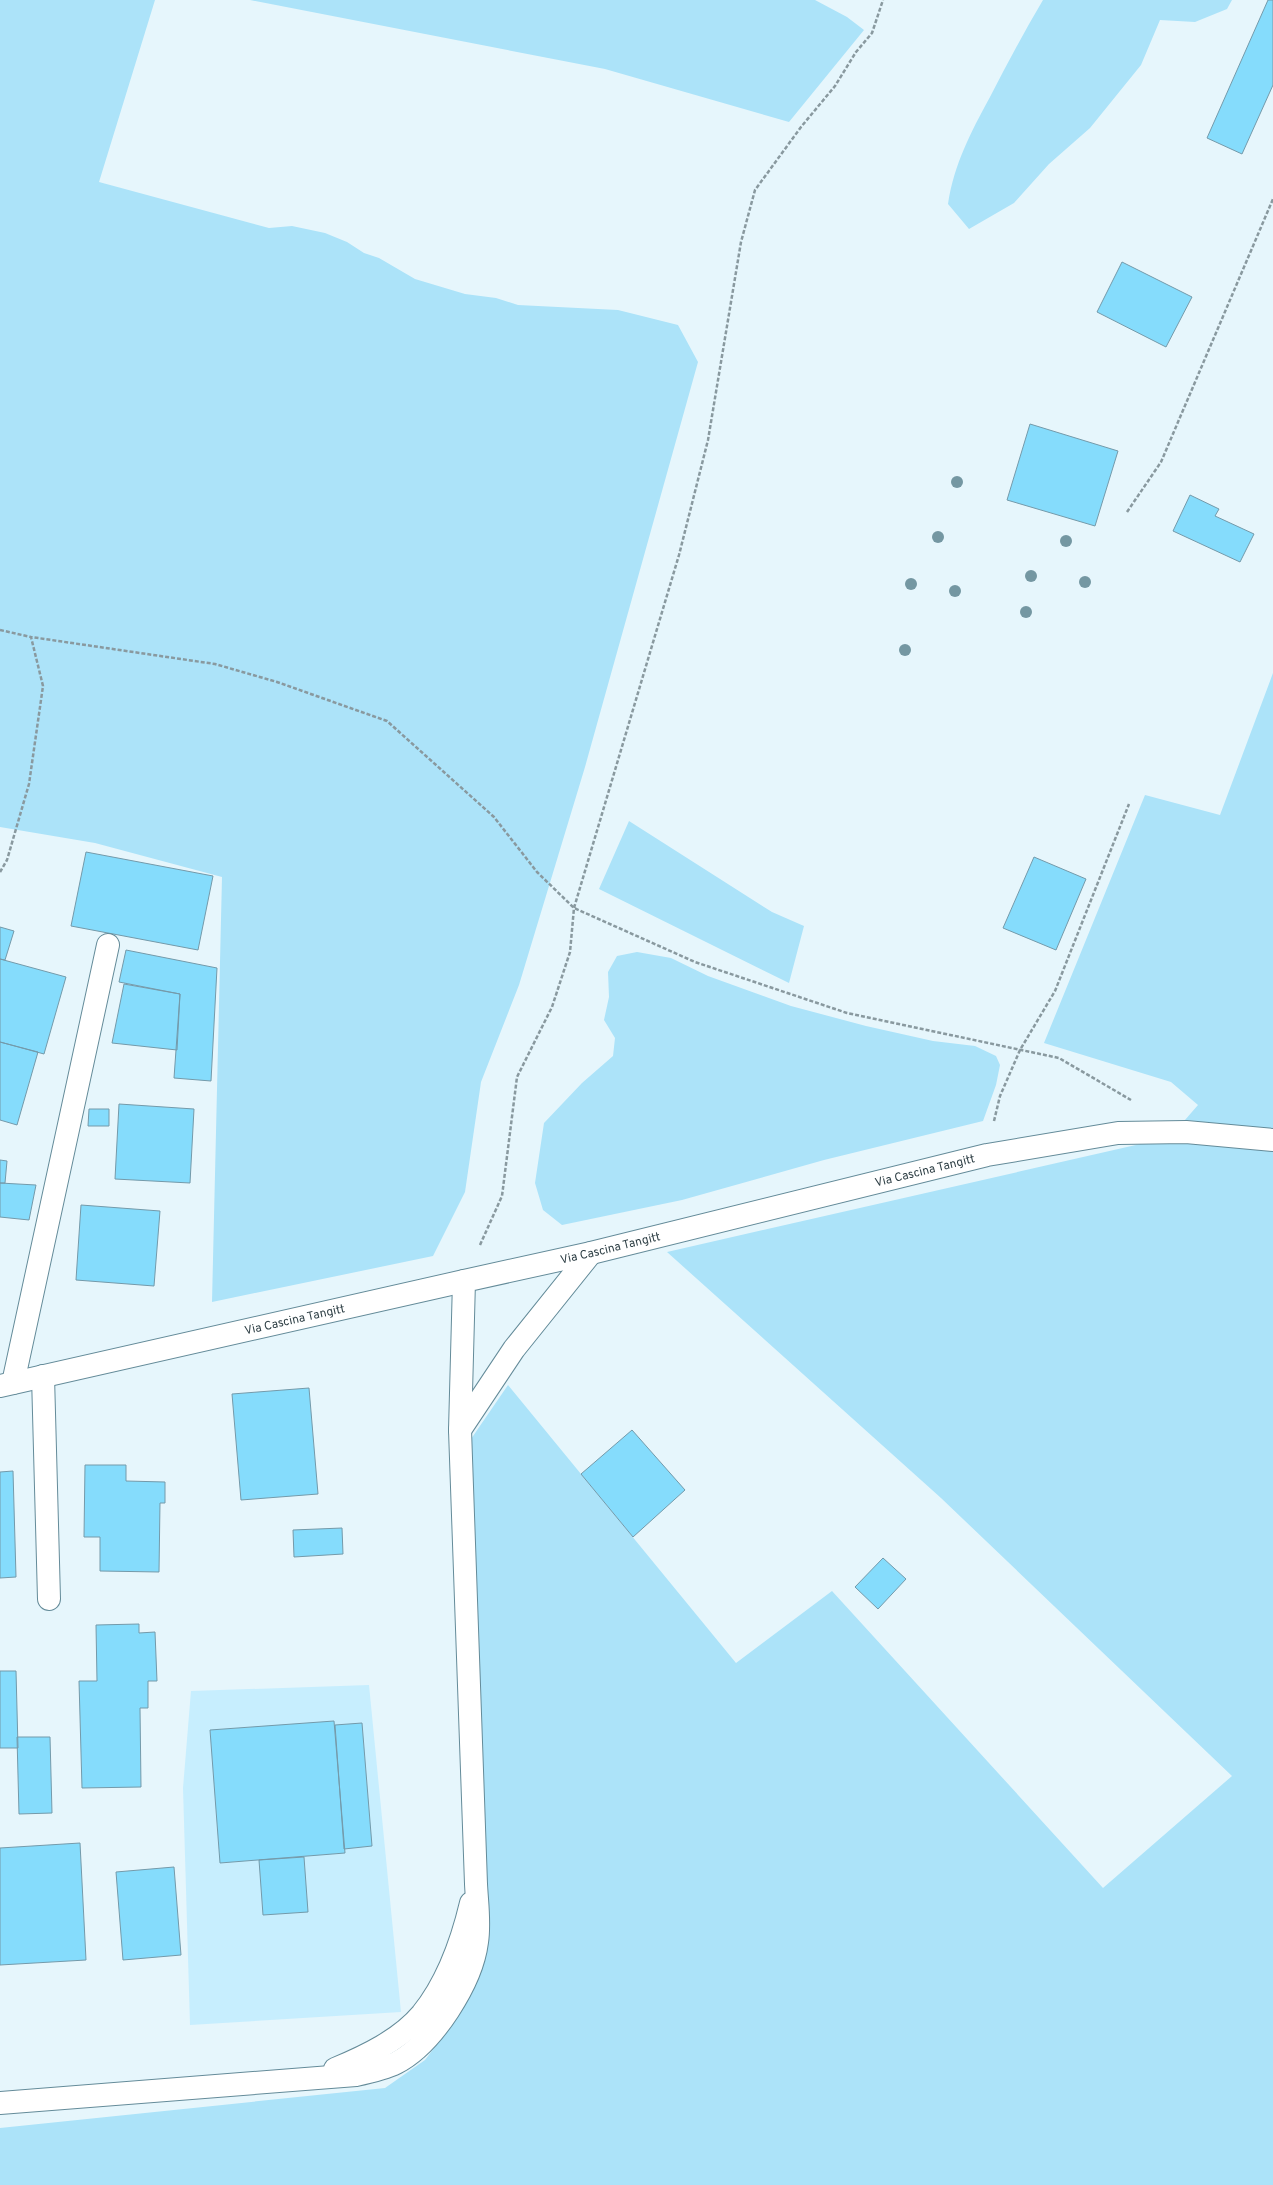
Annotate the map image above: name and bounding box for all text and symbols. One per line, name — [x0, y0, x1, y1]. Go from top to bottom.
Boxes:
street label: Via Cascina Tangitt — [873, 1151, 977, 1191]
street label: Via Cascina Tangitt — [559, 1229, 662, 1269]
street label: Via Cascina Tangitt — [243, 1301, 347, 1339]

